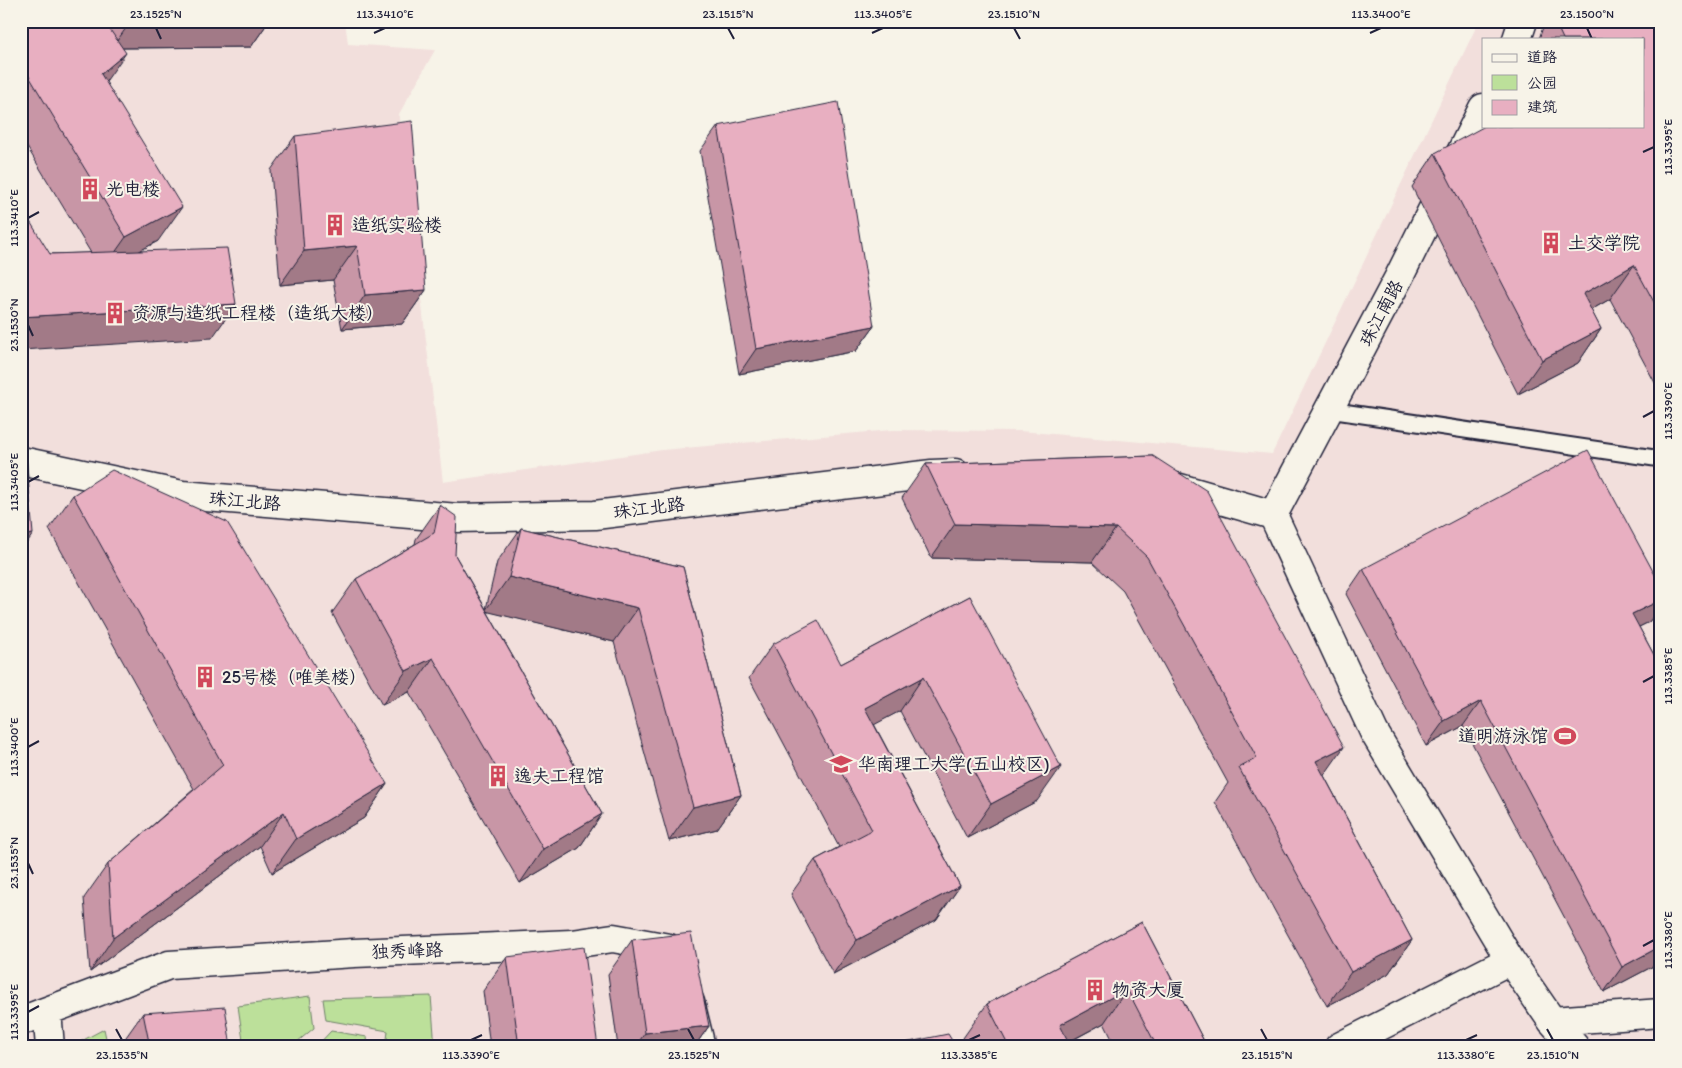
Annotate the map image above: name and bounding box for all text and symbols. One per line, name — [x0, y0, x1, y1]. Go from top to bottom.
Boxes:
text: 23.1525°N — [130, 7, 182, 21]
text: 113.3410°E — [356, 7, 414, 21]
text: 23.1515°N — [702, 7, 754, 21]
text: 113.3405°E — [854, 7, 912, 21]
text: 23.1510°N — [988, 7, 1040, 21]
text: 113.3400°E — [1351, 7, 1411, 21]
text: 23.1500°N — [1560, 7, 1614, 21]
legend — [1482, 38, 1644, 128]
text: 道路 — [1527, 48, 1557, 66]
text: 公园 — [1527, 74, 1557, 92]
text: 建筑 — [1527, 98, 1557, 116]
text: 113.3395°E — [1661, 118, 1675, 175]
building icon: 光电楼 — [77, 176, 103, 202]
place label: 光电楼 — [106, 178, 160, 200]
text: 113.3410°E — [7, 189, 21, 247]
building icon: 造纸实验楼 — [322, 212, 348, 238]
place label: 造纸实验楼 — [352, 214, 442, 236]
building icon: 土交学院 — [1538, 230, 1564, 256]
place label: 土交学院 — [1568, 232, 1640, 254]
street label: 珠江南路 — [1354, 276, 1408, 350]
text: 23.1530°N — [7, 298, 21, 352]
building icon: 资源与造纸工程楼（造纸大楼） — [102, 300, 128, 326]
place label: 资源与造纸工程楼（造纸大楼） — [132, 302, 384, 324]
text: 113.3390°E — [1661, 382, 1675, 440]
text: 113.3405°E — [7, 453, 21, 511]
street label: 珠江北路 — [208, 487, 282, 515]
street label: 珠江北路 — [612, 493, 686, 523]
text: 113.3385°E — [1661, 647, 1675, 704]
building icon: 25号楼（唯美楼） — [192, 664, 218, 690]
place label: 25号楼（唯美楼） — [222, 666, 367, 688]
text: 113.3400°E — [7, 717, 21, 777]
sports icon: 道明游泳馆 — [1552, 723, 1578, 749]
place label: 道明游泳馆 — [1458, 725, 1548, 747]
school or university icon: 华南理工大学(五山校区) — [828, 751, 854, 777]
place label: 华南理工大学(五山校区) — [858, 753, 1050, 775]
building icon: 逸夫工程馆 — [485, 763, 511, 789]
place label: 逸夫工程馆 — [514, 765, 604, 787]
text: 23.1535°N — [7, 837, 21, 889]
text: 113.3380°E — [1661, 911, 1675, 969]
street label: 独秀峰路 — [371, 939, 443, 963]
building icon: 物资大厦 — [1082, 977, 1108, 1003]
place label: 物资大厦 — [1112, 979, 1184, 1001]
text: 113.3395°E — [7, 983, 21, 1040]
text: 23.1535°N — [96, 1048, 148, 1062]
text: 113.3390°E — [442, 1048, 500, 1062]
text: 23.1525°N — [668, 1048, 720, 1062]
text: 113.3385°E — [941, 1048, 998, 1062]
text: 23.1515°N — [1241, 1048, 1293, 1062]
text: 113.3380°E — [1437, 1048, 1495, 1062]
text: 23.1510°N — [1527, 1048, 1579, 1062]

